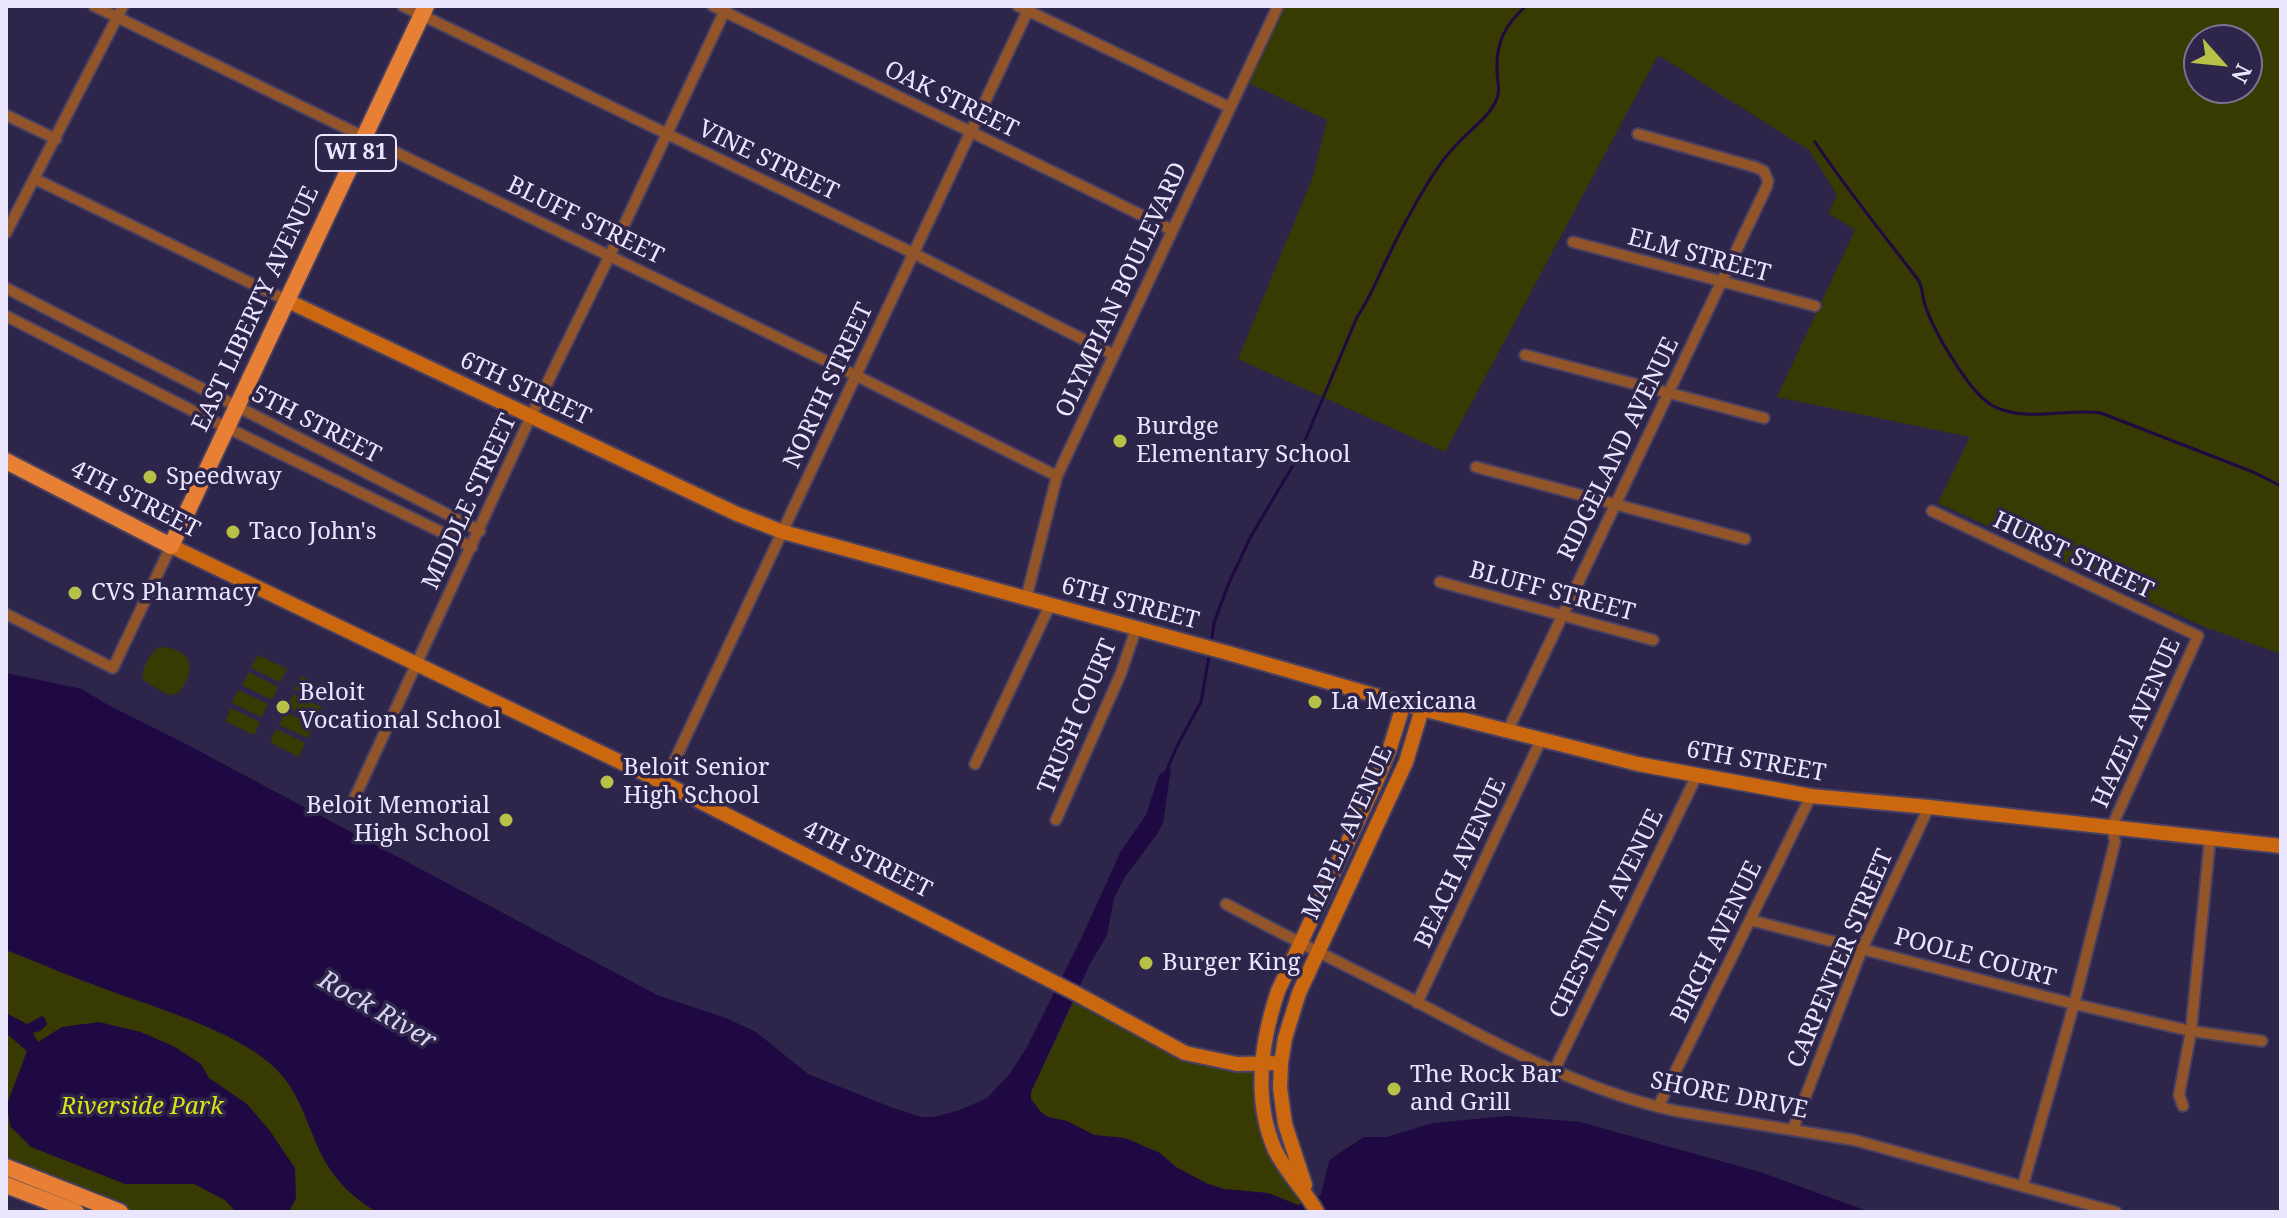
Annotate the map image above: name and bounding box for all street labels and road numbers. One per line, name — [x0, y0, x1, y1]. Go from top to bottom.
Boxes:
street label: OAK STREET — [880, 55, 1022, 145]
street label: VINE STREET — [693, 115, 843, 207]
road number: WI 81 — [316, 135, 396, 171]
street label: OLYMPIAN BOULEVARD — [1050, 158, 1194, 422]
street label: BLUFF STREET — [502, 171, 668, 271]
street label: EAST LIBERTY AVENUE — [186, 182, 326, 436]
street label: ELM STREET — [1625, 223, 1773, 289]
street label: NORTH STREET — [778, 299, 880, 473]
street label: RIDGELAND AVENUE — [1552, 333, 1686, 565]
street label: 6TH STREET — [455, 346, 595, 432]
street label: 5TH STREET — [247, 380, 385, 470]
street label: MIDDLE STREET — [417, 410, 523, 594]
street label: 4TH STREET — [66, 455, 204, 545]
street label: HURST STREET — [1988, 506, 2158, 606]
street label: BLUFF STREET — [1466, 556, 1638, 628]
street label: 6TH STREET — [1058, 572, 1202, 636]
street label: HAZEL AVENUE — [2087, 634, 2187, 812]
street label: TRUSH COURT — [1032, 635, 1124, 799]
street label: 6TH STREET — [1684, 736, 1828, 788]
street label: MAPLE AVENUE — [1297, 742, 1399, 924]
street label: BEACH AVENUE — [1409, 774, 1513, 952]
street label: CHESTNUT AVENUE — [1544, 805, 1670, 1023]
street label: 4TH STREET — [798, 815, 936, 905]
street label: CARPENTER STREET — [1782, 845, 1900, 1073]
street label: BIRCH AVENUE — [1665, 856, 1769, 1028]
street label: POOLE COURT — [1891, 923, 2059, 993]
street label: SHORE DRIVE — [1648, 1067, 1810, 1125]

